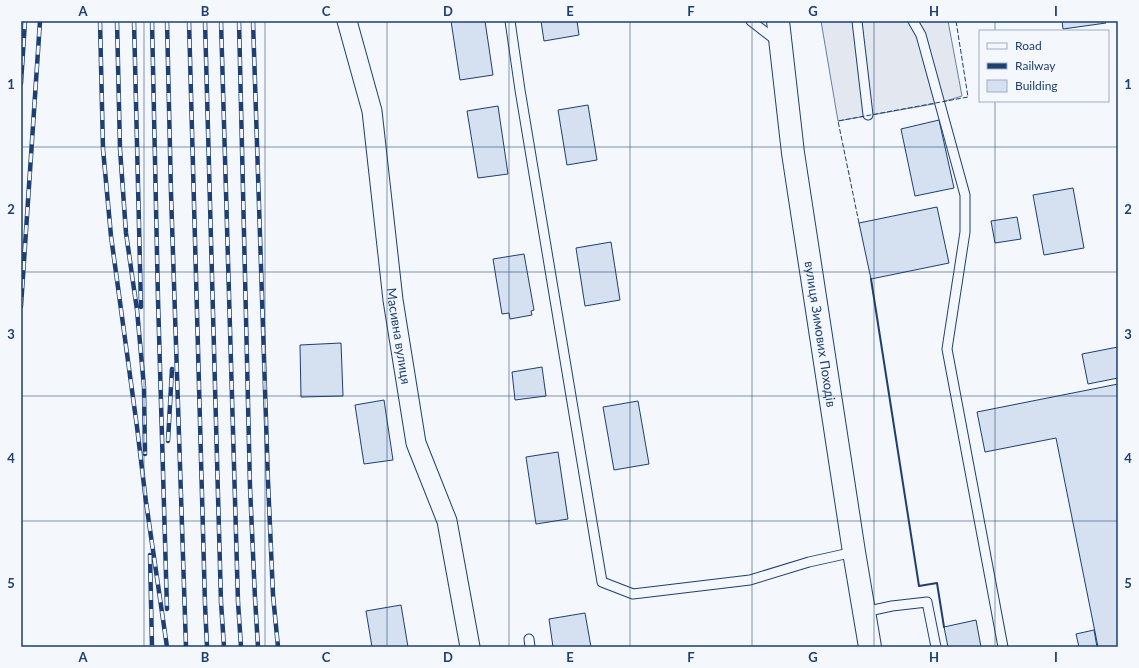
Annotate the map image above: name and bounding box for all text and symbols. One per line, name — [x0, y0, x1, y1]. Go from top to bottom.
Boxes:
text: A — [77, 3, 88, 19]
text: B — [201, 3, 210, 19]
text: C — [322, 3, 331, 19]
text: D — [443, 3, 453, 19]
text: E — [566, 3, 574, 19]
text: F — [687, 3, 695, 19]
text: G — [808, 3, 818, 19]
text: H — [929, 3, 939, 19]
text: I — [1054, 3, 1058, 19]
legend — [979, 30, 1109, 102]
text: Road — [1015, 38, 1042, 53]
text: Railway — [1015, 58, 1056, 73]
text: 1 — [7, 76, 15, 92]
text: 1 — [1124, 76, 1132, 92]
text: Building — [1015, 78, 1058, 93]
text: 2 — [7, 201, 15, 217]
text: 2 — [1124, 201, 1132, 217]
street label: вулиця Зимових Походів — [802, 260, 840, 408]
street label: Масивна вулиця — [384, 287, 414, 385]
text: 3 — [7, 326, 15, 342]
text: 3 — [1124, 326, 1132, 342]
text: 4 — [7, 450, 15, 466]
text: 4 — [1124, 450, 1132, 466]
text: 5 — [7, 575, 15, 591]
text: 5 — [1124, 575, 1132, 591]
text: A — [77, 649, 88, 665]
text: B — [201, 649, 210, 665]
text: C — [322, 649, 331, 665]
text: D — [443, 649, 453, 665]
text: E — [566, 649, 574, 665]
text: F — [687, 649, 695, 665]
text: G — [808, 649, 818, 665]
text: H — [929, 649, 939, 665]
text: I — [1054, 649, 1058, 665]

